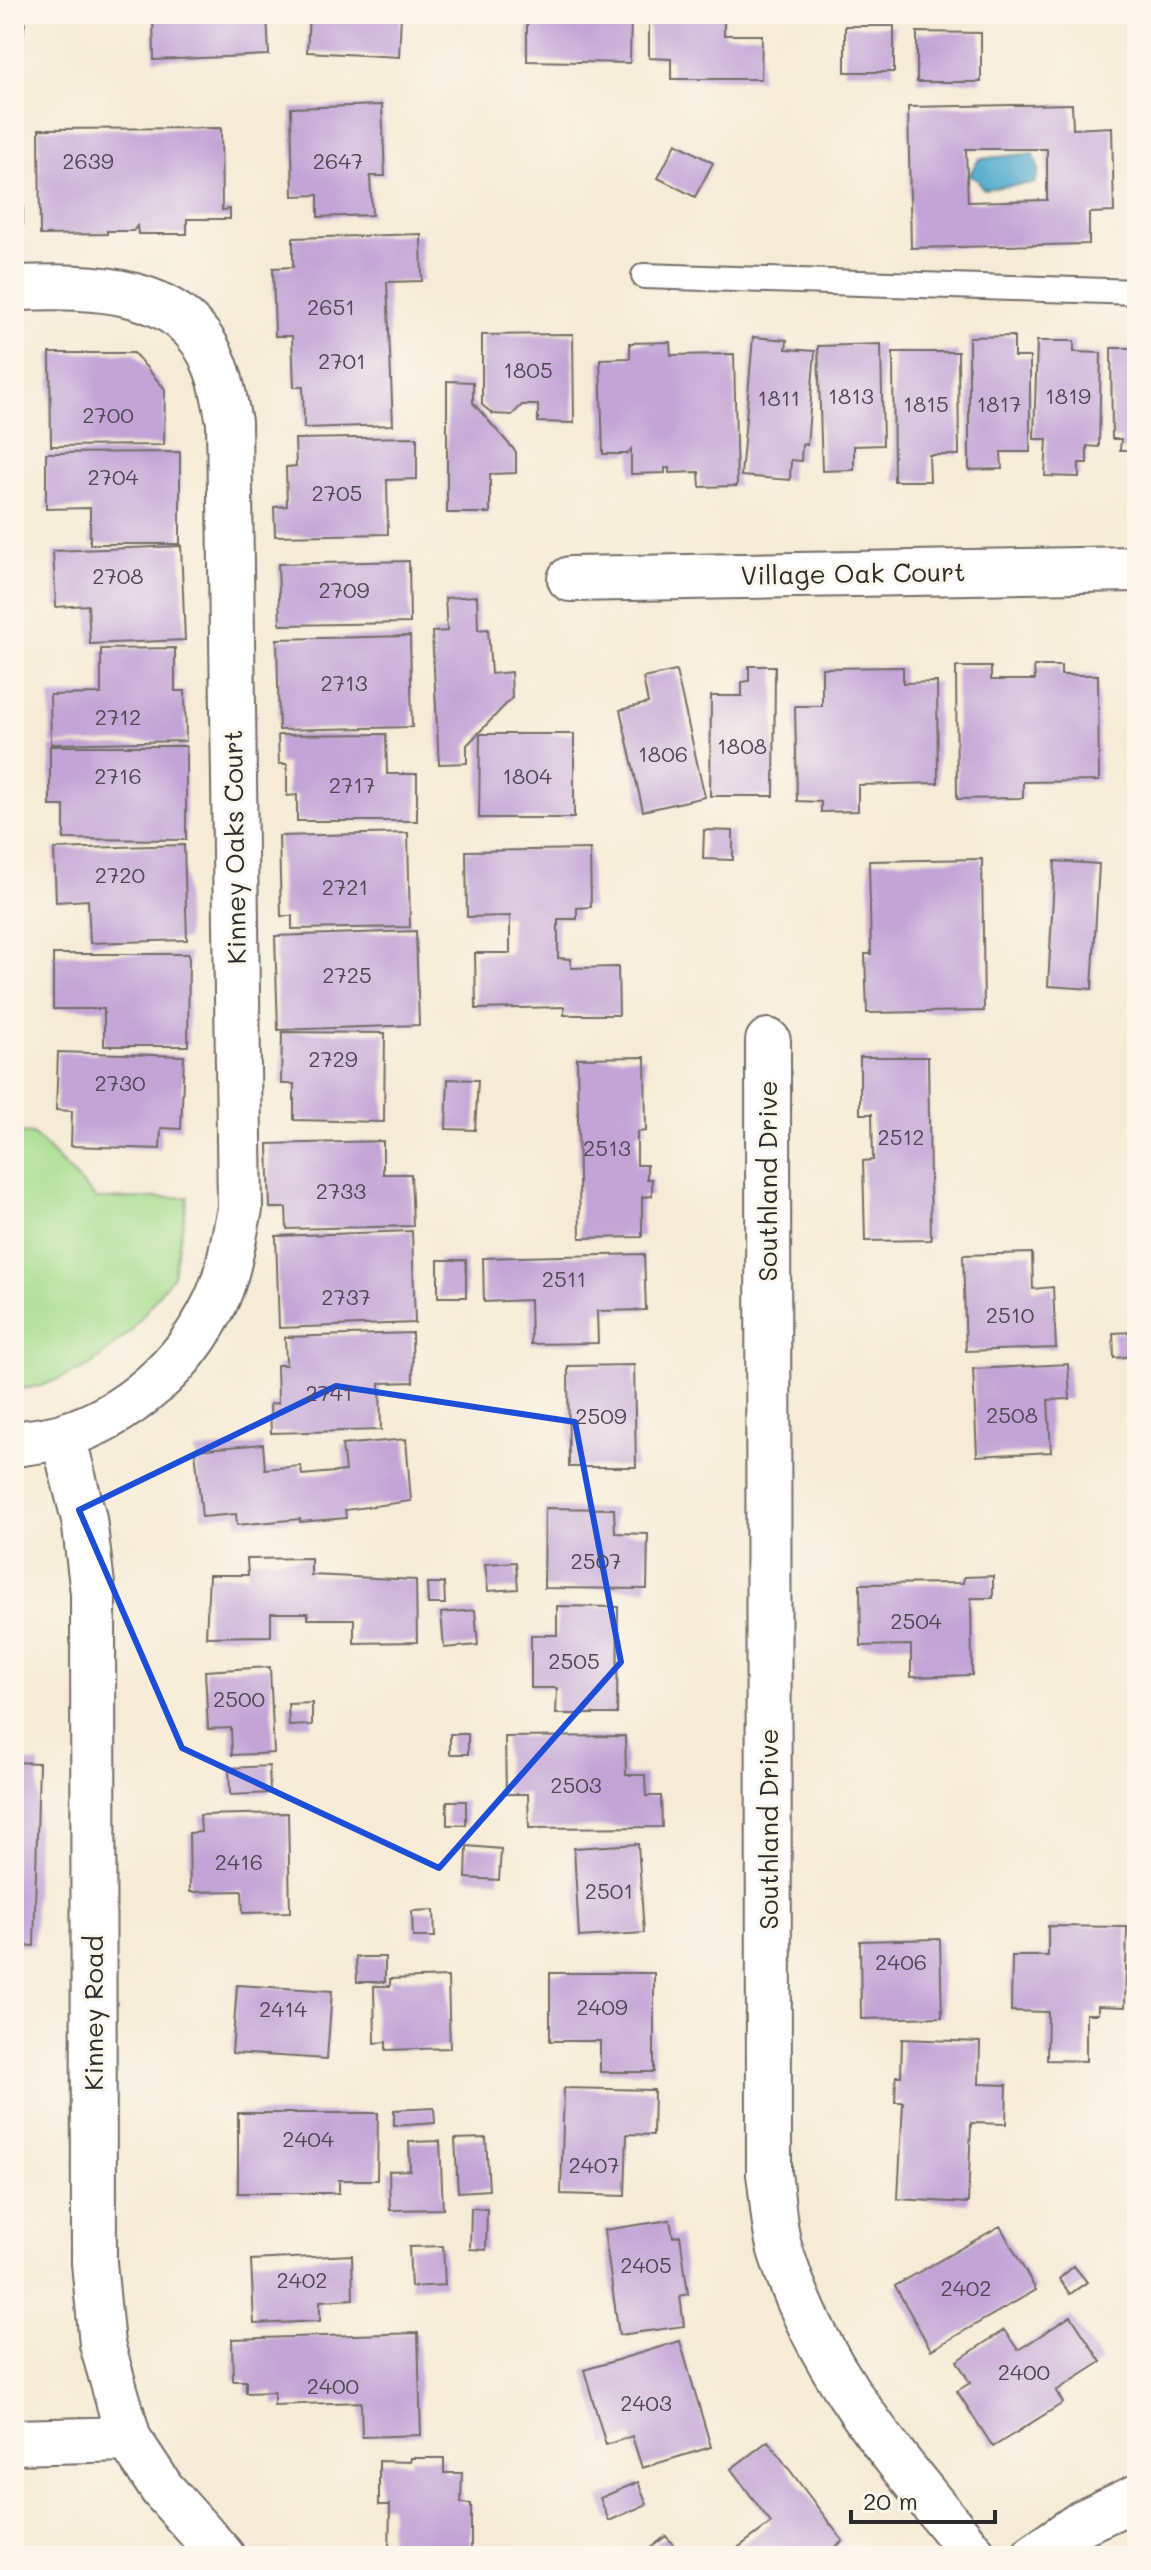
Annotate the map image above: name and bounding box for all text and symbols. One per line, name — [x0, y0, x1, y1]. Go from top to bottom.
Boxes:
house number: 2639 — [62, 146, 114, 175]
house number: 2647 — [313, 146, 363, 175]
house number: 2651 — [307, 292, 355, 321]
house number: 2701 — [318, 346, 366, 375]
house number: 1805 — [503, 355, 553, 384]
house number: 1813 — [828, 381, 874, 410]
house number: 1819 — [1045, 381, 1091, 410]
house number: 1811 — [758, 383, 800, 412]
house number: 1815 — [903, 389, 949, 418]
house number: 1817 — [976, 389, 1022, 418]
house number: 2700 — [82, 400, 134, 429]
house number: 2704 — [88, 462, 139, 491]
house number: 2705 — [312, 478, 362, 507]
street label: Village Oak Court — [740, 554, 966, 592]
house number: 2708 — [92, 561, 144, 590]
house number: 2709 — [318, 575, 370, 604]
house number: 2713 — [320, 668, 368, 697]
house number: 2712 — [95, 702, 141, 731]
street label: Kinney Oaks Court — [215, 729, 253, 965]
house number: 1808 — [717, 731, 767, 760]
house number: 1806 — [638, 739, 688, 768]
house number: 2716 — [94, 761, 142, 790]
house number: 1804 — [502, 761, 552, 790]
house number: 2717 — [329, 770, 375, 799]
house number: 2720 — [95, 860, 145, 889]
house number: 2721 — [322, 872, 368, 901]
house number: 2725 — [322, 960, 372, 989]
house number: 2729 — [308, 1044, 358, 1073]
house number: 2730 — [95, 1068, 145, 1097]
street label: Southland Drive — [750, 1080, 784, 1282]
house number: 2512 — [877, 1122, 925, 1151]
house number: 2513 — [583, 1133, 631, 1162]
house number: 2733 — [316, 1176, 366, 1205]
house number: 2511 — [542, 1264, 586, 1293]
house number: 2737 — [321, 1282, 371, 1311]
house number: 2510 — [986, 1300, 1034, 1329]
house number: 2741 — [305, 1378, 353, 1407]
house number: 2508 — [986, 1400, 1038, 1429]
house number: 2509 — [575, 1401, 627, 1430]
house number: 2507 — [571, 1546, 621, 1575]
house number: 2504 — [890, 1606, 942, 1635]
house number: 2505 — [548, 1646, 600, 1675]
house number: 2500 — [213, 1684, 265, 1713]
street label: Southland Drive — [751, 1728, 785, 1930]
house number: 2503 — [550, 1770, 602, 1799]
house number: 2416 — [215, 1847, 263, 1876]
house number: 2501 — [585, 1876, 633, 1905]
street label: Kinney Road — [76, 1935, 110, 2091]
house number: 2406 — [875, 1947, 927, 1976]
house number: 2409 — [576, 1992, 628, 2021]
house number: 2414 — [259, 1994, 307, 2023]
house number: 2404 — [282, 2124, 334, 2153]
house number: 2407 — [569, 2150, 619, 2179]
house number: 2405 — [620, 2250, 672, 2279]
house number: 2402 — [277, 2265, 328, 2294]
house number: 2402 — [941, 2273, 992, 2302]
house number: 2400 — [998, 2357, 1050, 2386]
house number: 2400 — [307, 2371, 359, 2400]
house number: 2403 — [620, 2388, 672, 2417]
scale bar — [851, 2474, 995, 2524]
text: 20 m — [863, 2485, 918, 2516]

